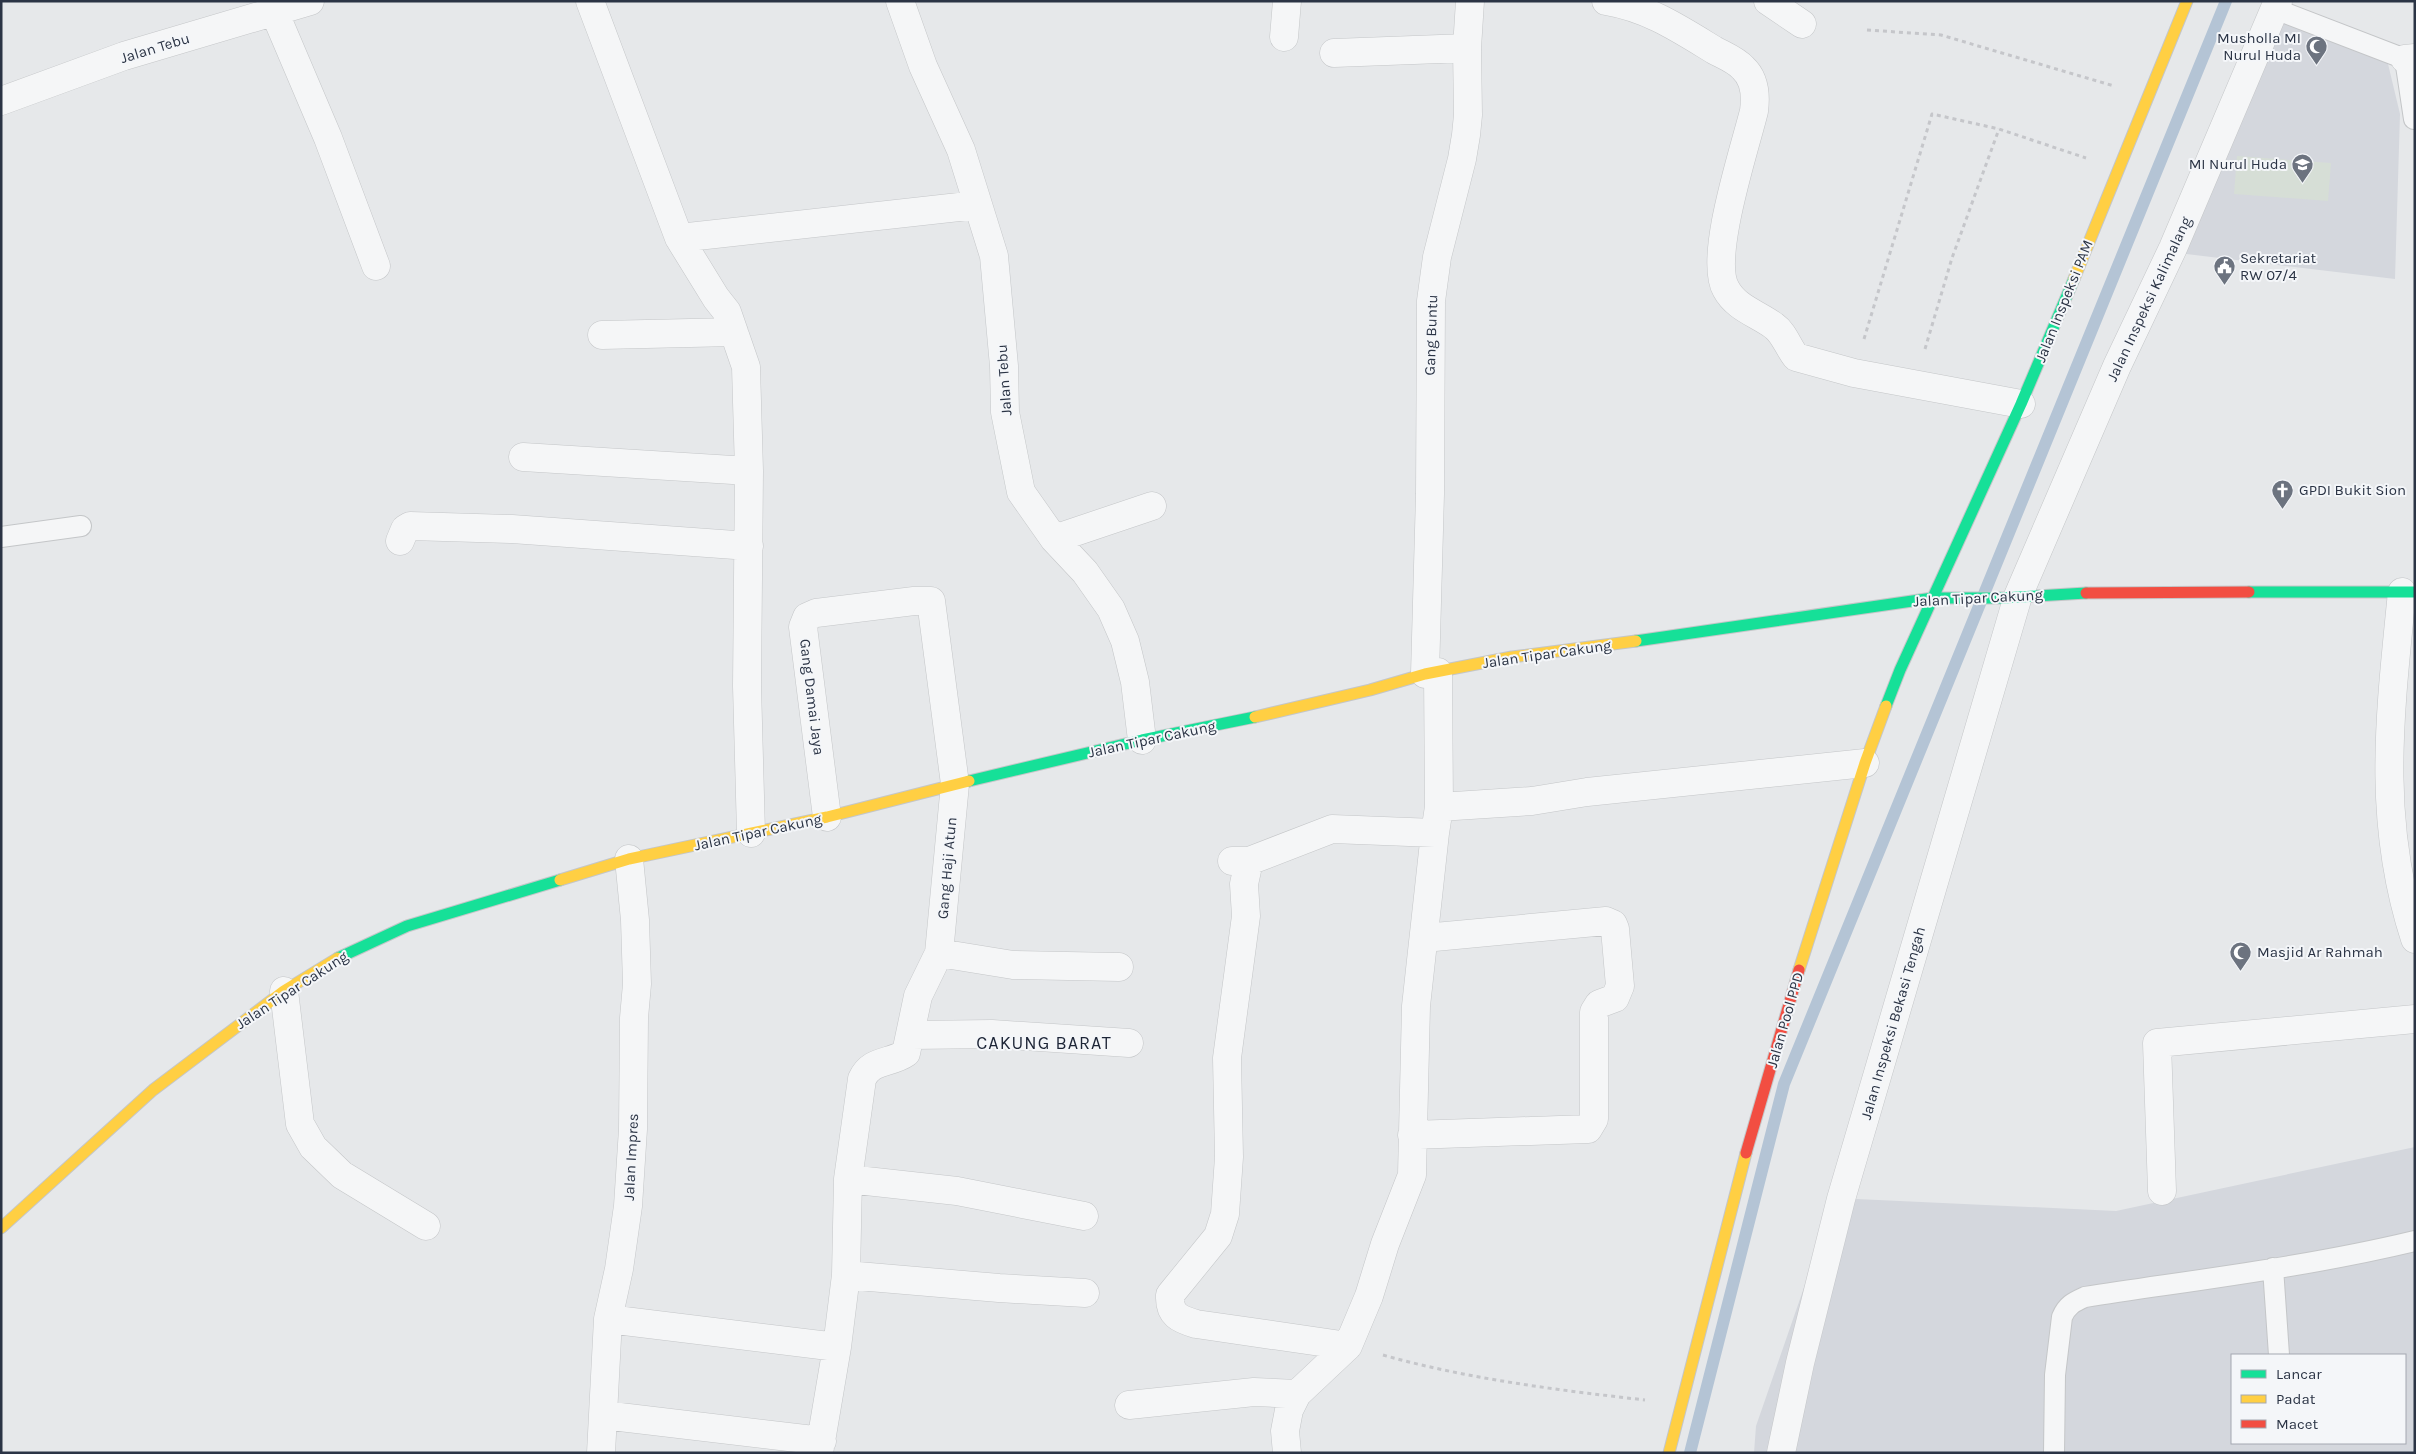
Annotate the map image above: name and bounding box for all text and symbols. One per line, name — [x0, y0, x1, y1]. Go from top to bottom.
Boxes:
street label: Jalan Tebu — [118, 29, 192, 67]
place label: Musholla MI Nurul Huda — [2217, 29, 2301, 64]
mosque icon: Musholla MI Nurul Huda — [2305, 35, 2329, 66]
school or university icon: MI Nurul Huda — [2291, 152, 2315, 183]
place label: MI Nurul Huda — [2189, 155, 2287, 173]
street label: Jalan Inspeksi Kalimalang — [2103, 213, 2195, 384]
street label: Jalan Inspeksi PAM — [2031, 237, 2097, 365]
place label: Sekretariat RW 07/4 — [2240, 249, 2316, 284]
public building icon: Sekretariat RW 07/4 — [2212, 255, 2236, 286]
street label: Gang Buntu — [1421, 294, 1441, 376]
street label: Jalan Tebu — [993, 344, 1015, 416]
church icon: GPDI Bukit Sion — [2271, 478, 2295, 509]
place label: GPDI Bukit Sion — [2299, 481, 2406, 499]
street label: Jalan Tipar Cakung — [1913, 586, 2044, 610]
street label: Jalan Tipar Cakung — [1481, 636, 1613, 672]
street label: Gang Damai Jaya — [796, 638, 828, 756]
street label: Jalan Tipar Cakung — [1087, 717, 1218, 761]
street label: Jalan Tipar Cakung — [693, 810, 824, 854]
street label: Gang Haji Atun — [934, 816, 960, 920]
street label: Jalan Inspeksi Bekasi Tengah — [1857, 924, 1929, 1122]
mosque icon: Masjid Ar Rahmah — [2229, 940, 2253, 971]
place label: Masjid Ar Rahmah — [2257, 943, 2383, 961]
street label: Jalan Tipar Cakung — [233, 947, 352, 1033]
street label: Jalan Pool PPD — [1763, 970, 1807, 1070]
district label: CAKUNG BARAT — [976, 1032, 1112, 1054]
street label: Jalan Impres — [620, 1113, 642, 1201]
legend — [2231, 1354, 2406, 1444]
text: Lancar — [2276, 1365, 2322, 1383]
text: Padat — [2276, 1390, 2316, 1408]
text: Macet — [2276, 1415, 2318, 1433]

